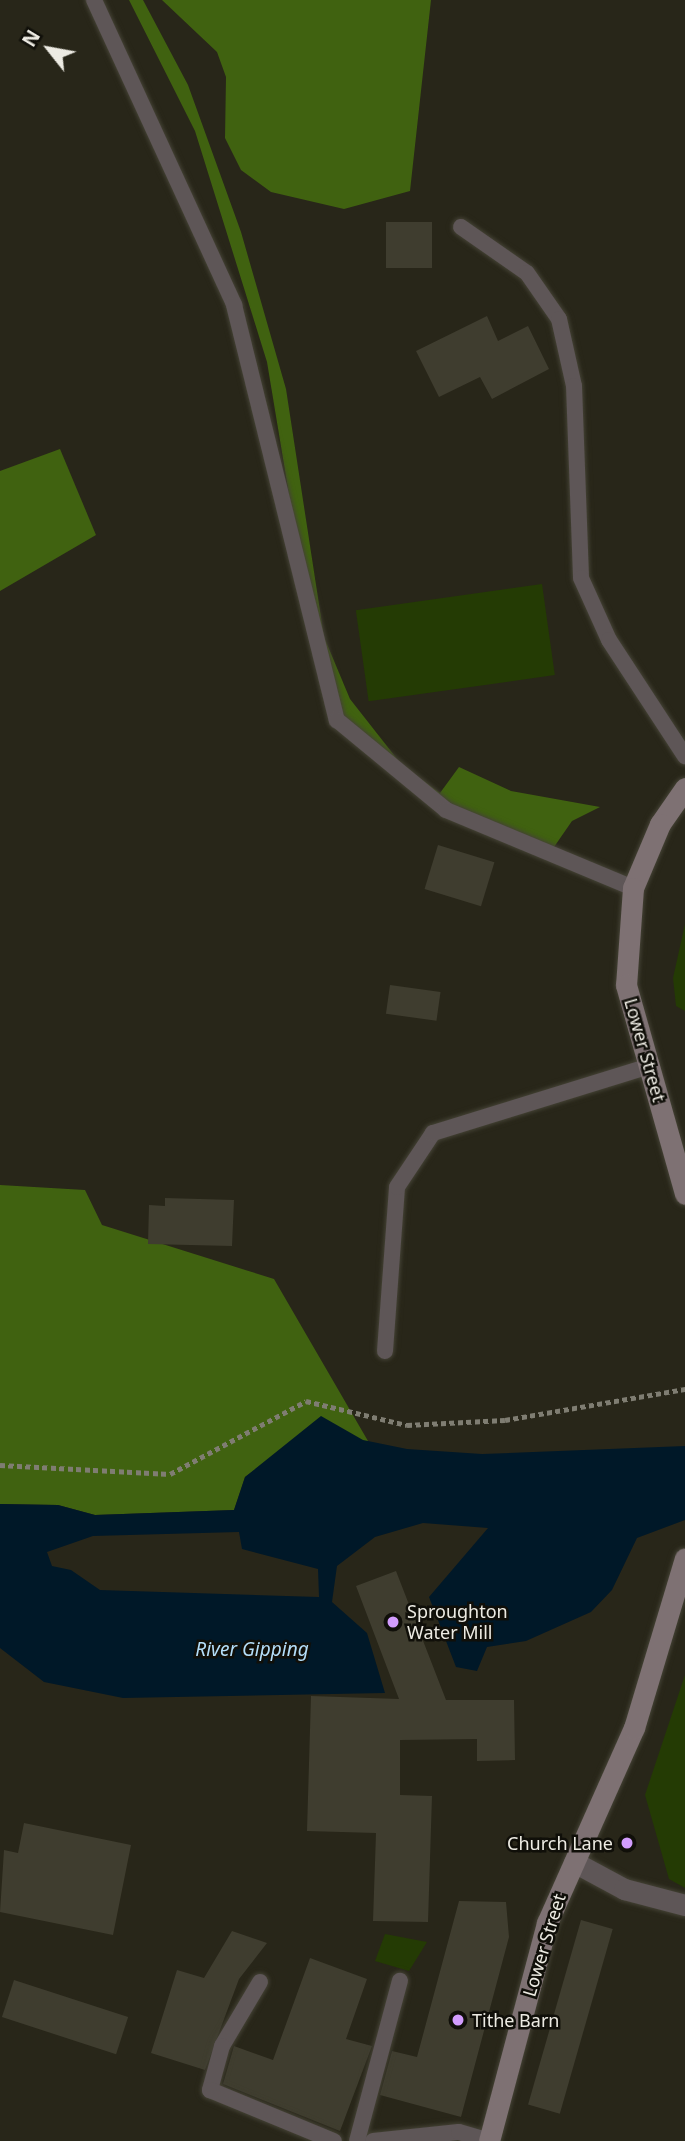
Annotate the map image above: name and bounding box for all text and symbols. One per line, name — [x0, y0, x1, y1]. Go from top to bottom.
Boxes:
north arrow — [14, 14, 84, 84]
text: N — [16, 25, 46, 52]
street label: Lower Street — [620, 996, 670, 1104]
place label: Sproughton Water Mill — [407, 1601, 508, 1644]
marker: Sproughton Water Mill — [385, 1614, 401, 1630]
water label: River Gipping — [195, 1639, 309, 1661]
place label: Church Lane — [507, 1832, 613, 1854]
marker: Church Lane — [619, 1835, 635, 1851]
street label: Lower Street — [518, 1891, 570, 1999]
place label: Tithe Barn — [472, 2009, 559, 2031]
marker: Tithe Barn — [450, 2012, 466, 2028]

